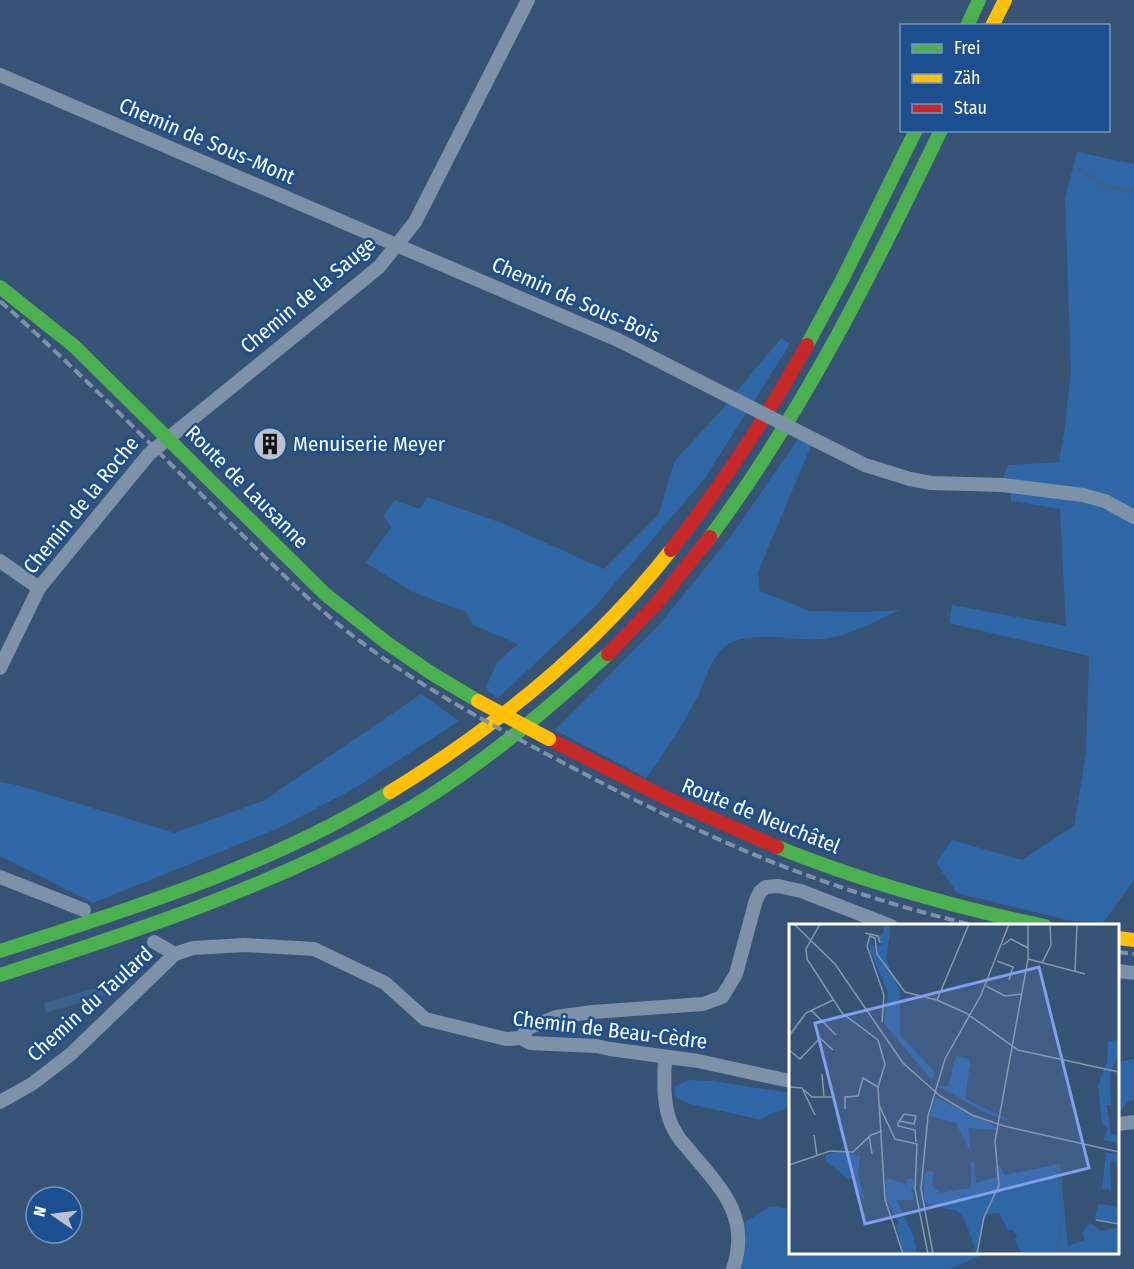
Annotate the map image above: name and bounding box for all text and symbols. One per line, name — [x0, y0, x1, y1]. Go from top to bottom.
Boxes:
legend — [900, 24, 1110, 132]
text: Frei — [954, 37, 980, 59]
text: Zäh — [954, 67, 981, 89]
street label: Chemin de Sous-Mont — [115, 92, 299, 190]
text: Stau — [954, 97, 987, 119]
street label: Chemin de la Sauge — [235, 231, 381, 359]
street label: Chemin de Sous-Bois — [488, 251, 664, 349]
street label: Route de Lausanne — [180, 420, 314, 554]
building icon: Menuiserie Meyer — [252, 426, 288, 462]
street label: Chemin de la Roche — [18, 431, 144, 579]
place label: Menuiserie Meyer — [293, 431, 446, 457]
street label: Route de Neuchâtel — [678, 772, 844, 860]
inset map — [789, 924, 1119, 1254]
street label: Chemin du Taulard — [22, 941, 158, 1067]
street label: Chemin de Beau-Cèdre — [511, 1005, 709, 1055]
north arrow — [24, 1185, 84, 1245]
text: N — [30, 1205, 50, 1218]

